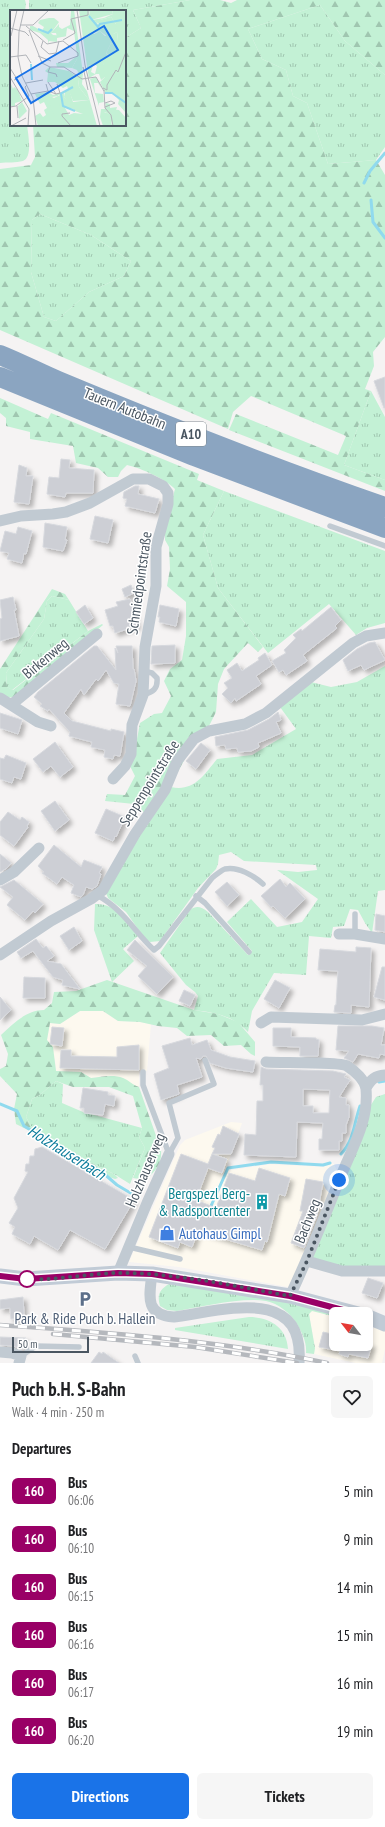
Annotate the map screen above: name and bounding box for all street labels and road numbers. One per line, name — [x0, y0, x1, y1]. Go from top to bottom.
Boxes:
street label: Tauern Autobahn — [81, 383, 169, 433]
road number: A10 — [176, 422, 206, 446]
street label: Schmiedpointstraße — [122, 530, 156, 636]
street label: Birkenweg — [18, 633, 72, 683]
street label: Seppenpointstraße — [115, 736, 183, 830]
street label: Holzhauserweg — [121, 1130, 169, 1210]
street label: Bachweg — [290, 1196, 324, 1246]

